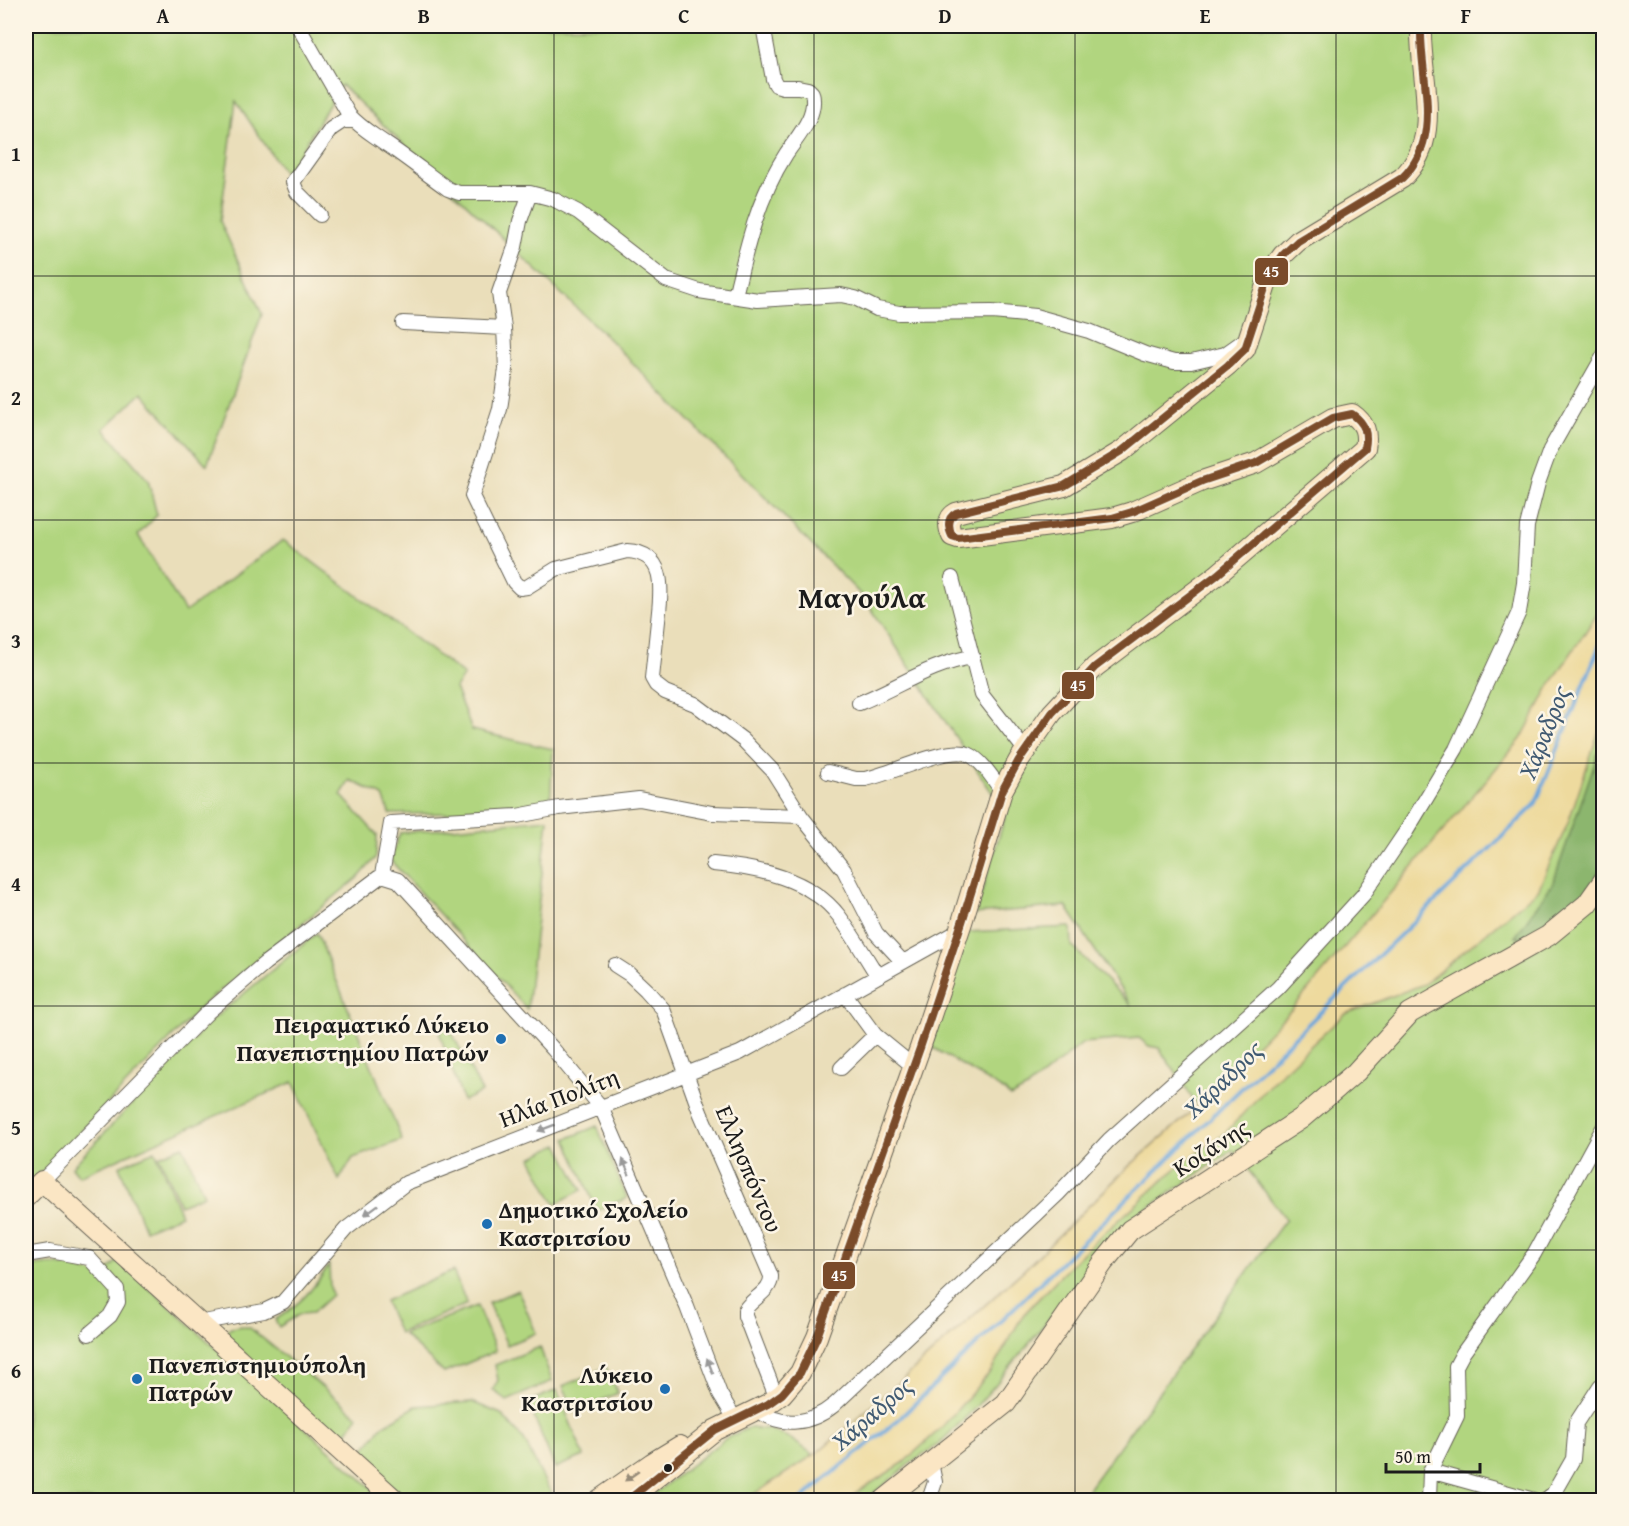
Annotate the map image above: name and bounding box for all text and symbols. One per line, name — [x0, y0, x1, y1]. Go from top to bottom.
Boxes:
text: A — [157, 1, 170, 30]
text: B — [418, 1, 430, 30]
text: C — [678, 1, 690, 30]
text: D — [938, 1, 952, 30]
text: E — [1200, 1, 1211, 30]
text: F — [1461, 1, 1471, 30]
text: 1 — [11, 139, 21, 168]
line badge: 45 — [1254, 257, 1289, 286]
text: 45 — [1263, 259, 1279, 283]
text: 2 — [11, 383, 21, 412]
district label: Μαγούλα — [798, 575, 926, 619]
text: 3 — [11, 626, 21, 655]
line badge: 45 — [1061, 671, 1095, 700]
text: 45 — [1070, 673, 1086, 697]
water label: Χάραδρος — [1507, 678, 1580, 786]
text: 4 — [11, 869, 21, 898]
place label: Πειραματικό Λύκειο Πανεπιστημίου Πατρών — [237, 1007, 489, 1070]
water label: Χάραδρος — [1173, 1030, 1272, 1128]
marker: Πειραματικό Λύκειο Πανεπιστημίου Πατρών — [494, 1032, 508, 1046]
street label: Ηλία Πολίτη — [494, 1059, 624, 1136]
street label: Ελλησπόντου — [707, 1100, 792, 1238]
street label: Κοζάνης — [1166, 1110, 1256, 1185]
text: 5 — [11, 1113, 21, 1142]
one-way arrow — [537, 1123, 555, 1133]
one-way arrow — [621, 1158, 631, 1176]
place label: Δημοτικό Σχολείο Καστριτσίου — [498, 1192, 688, 1255]
one-way arrow — [363, 1203, 378, 1215]
marker: Δημοτικό Σχολείο Καστριτσίου — [480, 1217, 494, 1231]
line badge: 45 — [822, 1261, 856, 1290]
text: 45 — [831, 1263, 847, 1287]
place label: Πανεπιστημιούπολη Πατρών — [149, 1347, 366, 1410]
text: 6 — [11, 1356, 21, 1385]
place label: Λύκειο Καστριτσίου — [521, 1357, 653, 1420]
one-way arrow — [705, 1357, 715, 1375]
water label: Χάραδρος — [821, 1365, 922, 1460]
marker: Πανεπιστημιούπολη Πατρών — [130, 1372, 144, 1386]
marker: Λύκειο Καστριτσίου — [658, 1382, 672, 1396]
scale bar — [1386, 1436, 1480, 1474]
text: 50 m — [1395, 1443, 1431, 1470]
unlabelled marker — [662, 1462, 674, 1474]
one-way arrow — [625, 1470, 641, 1482]

